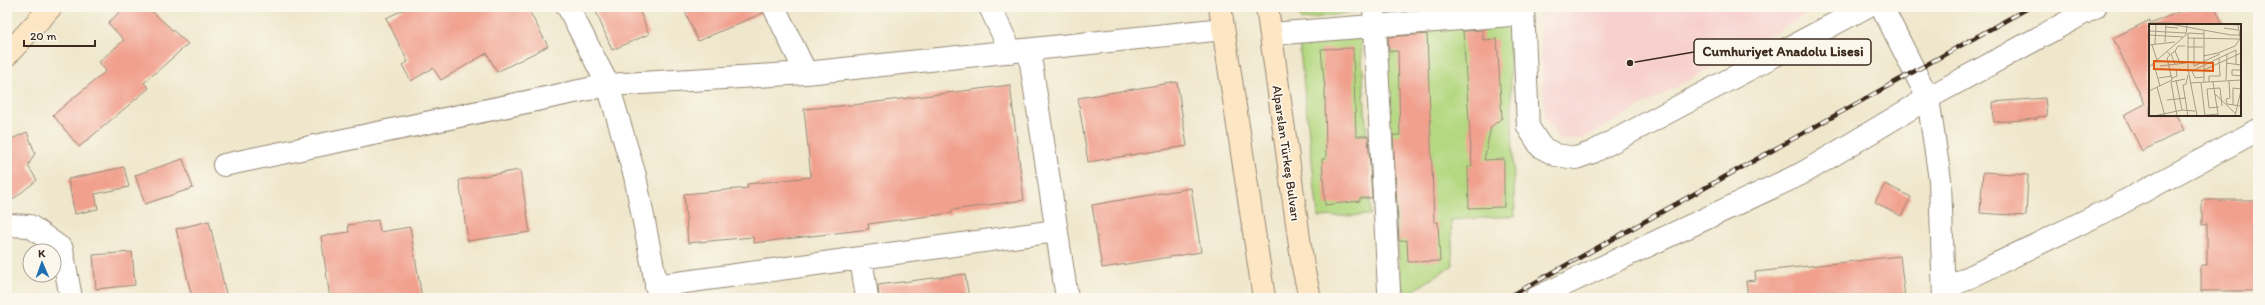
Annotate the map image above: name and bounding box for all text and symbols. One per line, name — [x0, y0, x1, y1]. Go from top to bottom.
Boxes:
scale bar — [24, 22, 95, 48]
inset map — [2149, 24, 2241, 116]
text: 20 m — [30, 29, 57, 43]
callout: Cumhuriyet Anadolu Lisesi — [1694, 39, 1871, 65]
text: Cumhuriyet Anadolu Lisesi — [1703, 43, 1863, 60]
street label: Alparslan Türkeş Bulvarı — [1270, 84, 1303, 222]
north arrow — [22, 243, 62, 283]
text: K — [38, 247, 46, 260]

